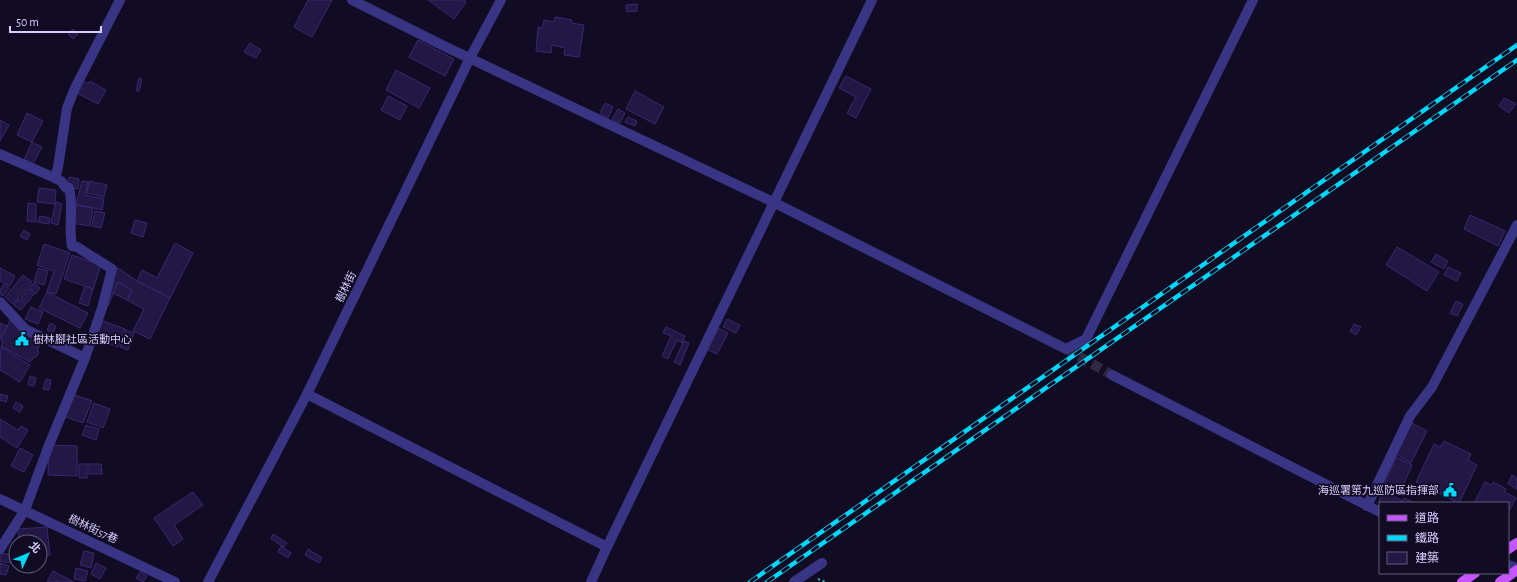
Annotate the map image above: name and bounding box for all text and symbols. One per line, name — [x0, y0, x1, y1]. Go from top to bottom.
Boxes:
scale bar — [10, 8, 101, 34]
text: 50 m — [16, 16, 39, 28]
street label: 樹林街 — [333, 269, 358, 304]
public building icon: 樹林腳社區活動中心 — [14, 331, 30, 347]
place label: 樹林腳社區活動中心 — [33, 333, 132, 345]
public building icon: 海巡署第九巡防區指揮部 — [1442, 482, 1458, 498]
place label: 海巡署第九巡防區指揮部 — [1318, 484, 1439, 496]
legend — [1379, 502, 1509, 574]
text: 道路 — [1415, 511, 1439, 524]
street label: 樹林街57巷 — [67, 512, 120, 545]
text: 鐵路 — [1415, 531, 1439, 544]
north arrow — [8, 534, 48, 574]
text: 北 — [27, 540, 43, 555]
text: 建築 — [1415, 551, 1439, 564]

